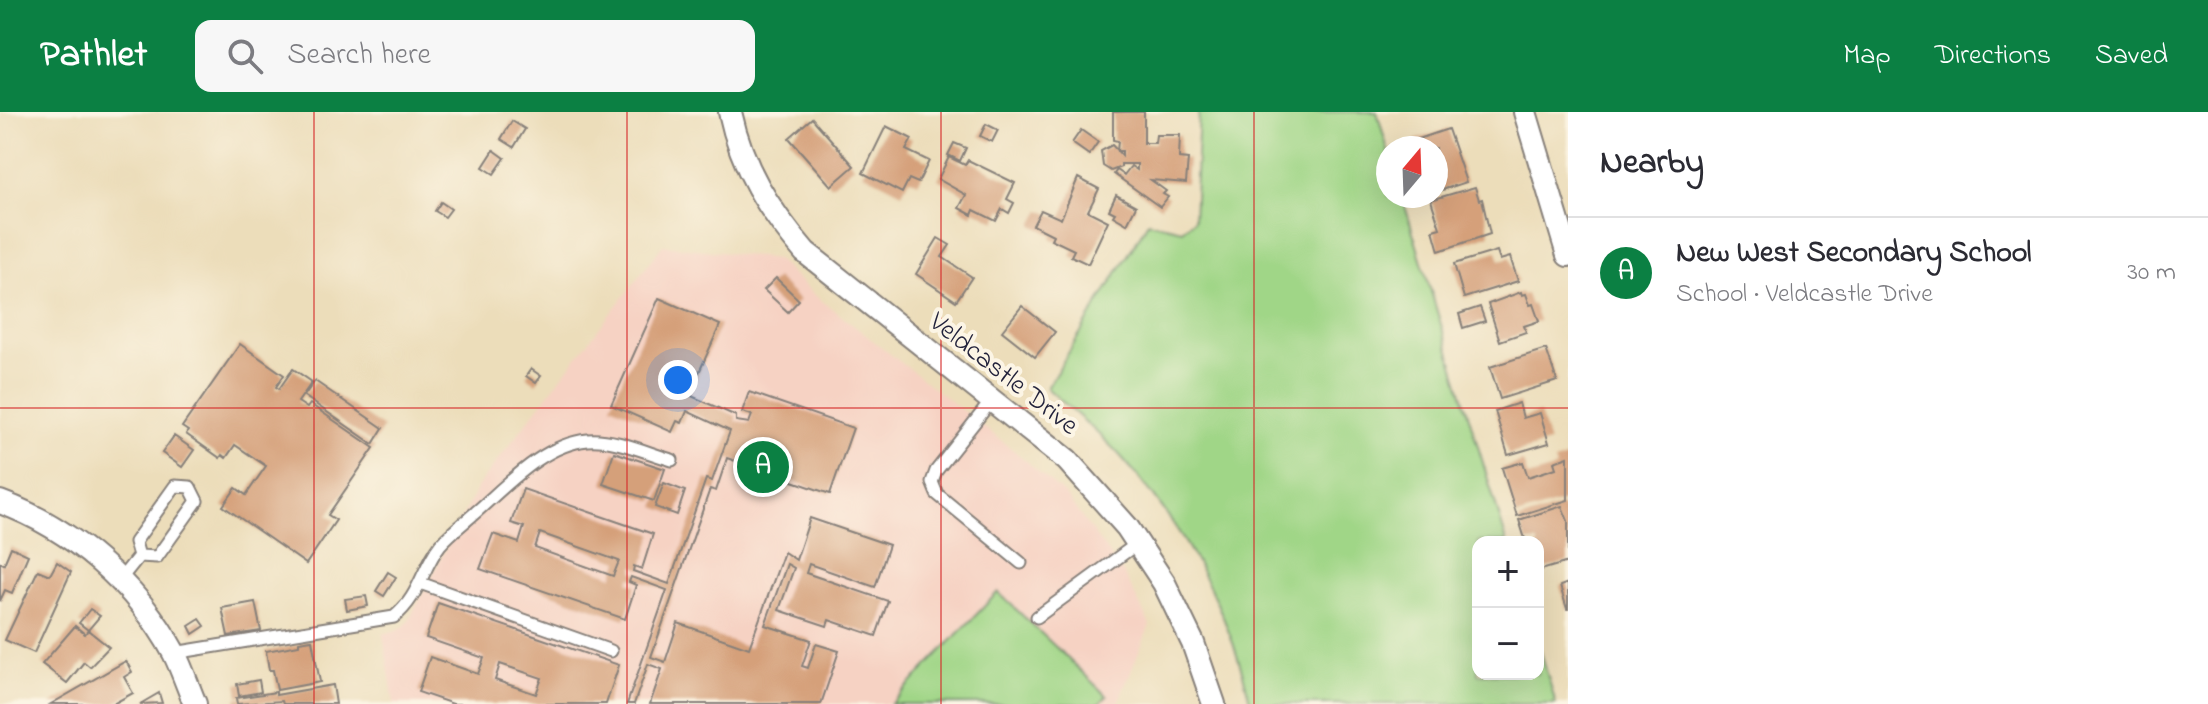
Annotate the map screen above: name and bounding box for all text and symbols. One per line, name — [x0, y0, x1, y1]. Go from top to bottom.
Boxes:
search box — [195, 20, 755, 92]
text: Pathlet — [40, 28, 147, 84]
icon: search — [223, 34, 267, 78]
text: Search here — [287, 34, 431, 78]
text: Map — [1843, 36, 1891, 77]
text: Directions — [1935, 36, 2051, 77]
text: Saved — [2095, 36, 2168, 77]
north arrow — [1376, 136, 1448, 208]
text: Nearby — [1600, 139, 1704, 189]
text: New West Secondary School — [1676, 232, 2032, 276]
text: A — [1618, 254, 1634, 292]
text: 30 m — [2127, 254, 2176, 292]
text: School · Veldcastle Drive — [1676, 276, 1933, 314]
street label: Veldcastle Drive — [918, 303, 1087, 447]
your location — [658, 360, 698, 400]
pin: A — [737, 437, 789, 497]
map controls — [1472, 536, 1544, 680]
button: + — [1472, 536, 1544, 608]
button: − — [1472, 608, 1544, 680]

